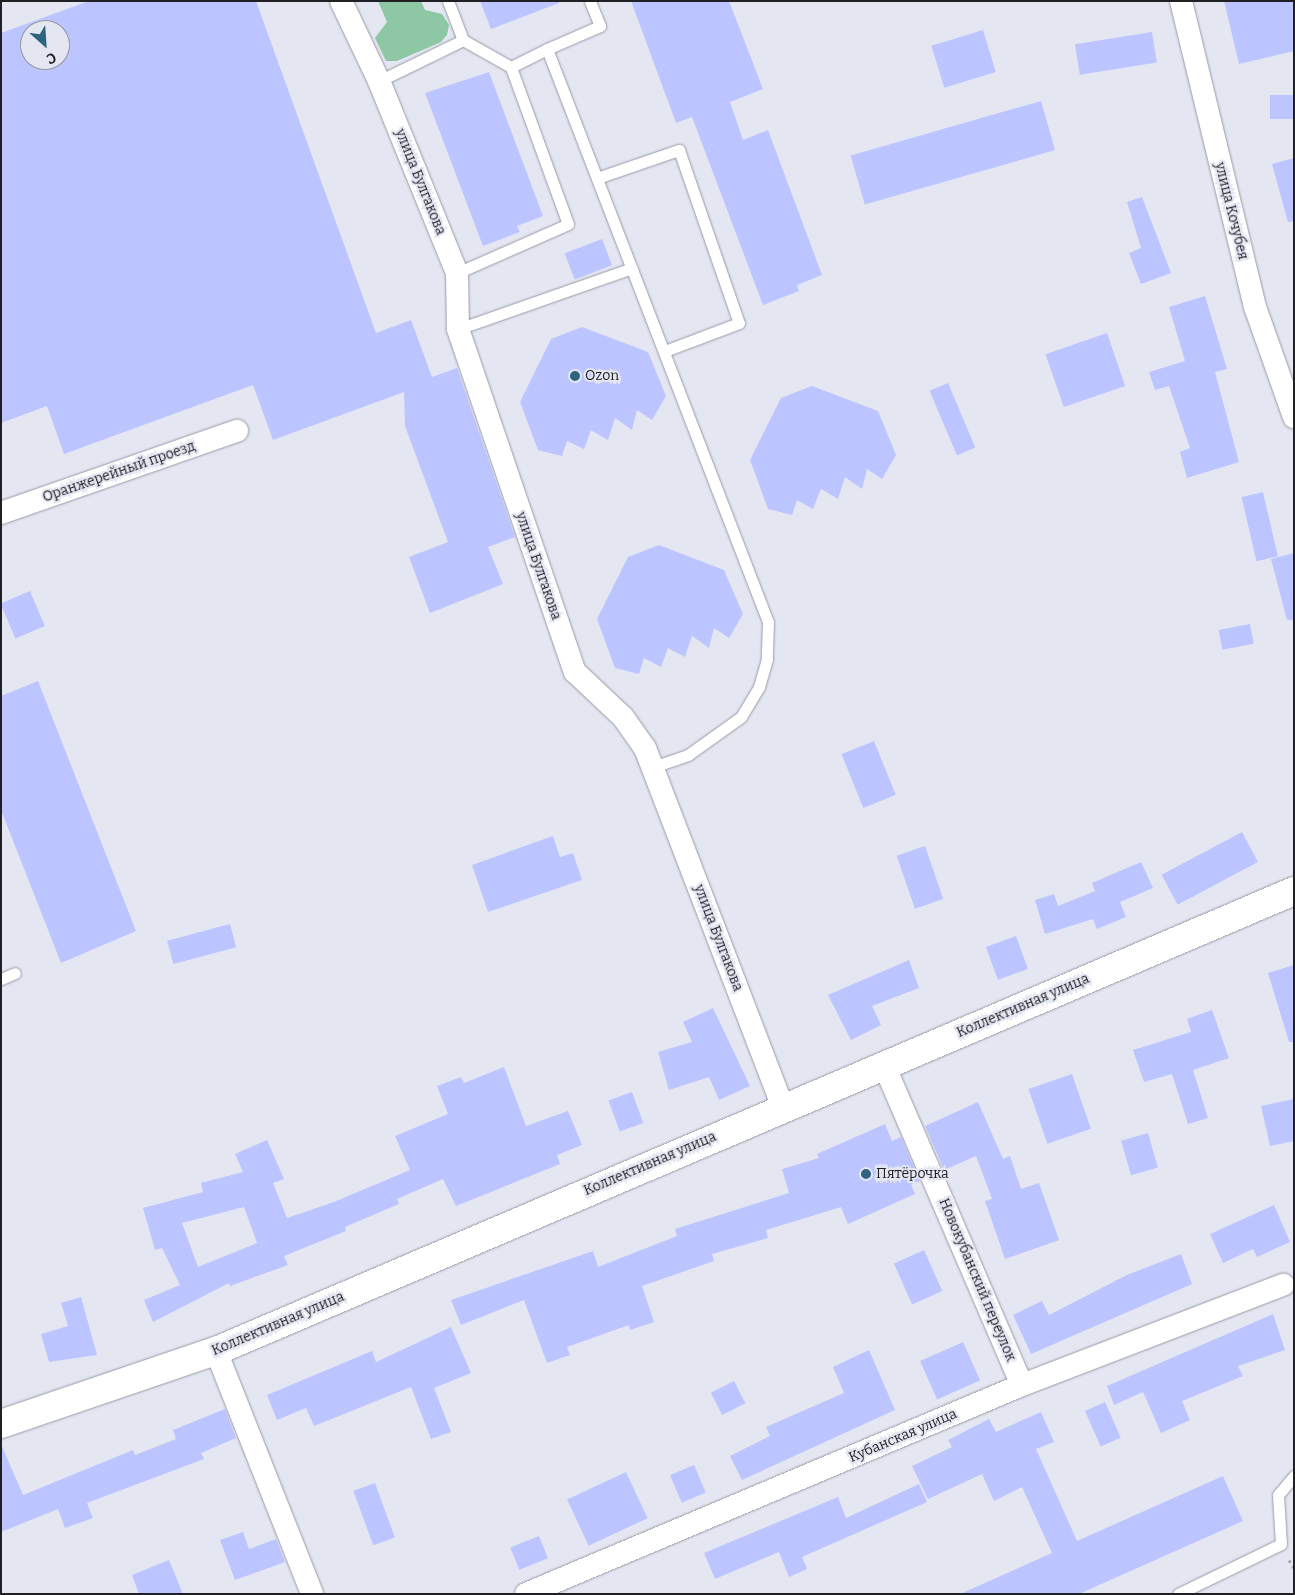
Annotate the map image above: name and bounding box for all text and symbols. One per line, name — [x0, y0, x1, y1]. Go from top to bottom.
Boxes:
north arrow — [20, 20, 70, 70]
text: С — [44, 48, 59, 68]
street label: улица Булгакова — [391, 127, 449, 237]
street label: улица Кочубея — [1211, 161, 1251, 261]
place label: Ozon — [585, 368, 619, 384]
marker: Ozon — [569, 370, 581, 382]
street label: Оранжерейный проезд — [40, 438, 198, 506]
street label: улица Булгакова — [512, 510, 564, 622]
street label: улица Булгакова — [690, 882, 746, 994]
street label: Коллективная улица — [954, 970, 1092, 1042]
street label: Коллективная улица — [581, 1128, 719, 1200]
place label: Пятёрочка — [876, 1166, 949, 1182]
marker: Пятёрочка — [860, 1168, 872, 1180]
street label: Новокубанский переулок — [935, 1196, 1019, 1364]
street label: Коллективная улица — [209, 1288, 347, 1360]
street label: Кубанская улица — [846, 1406, 960, 1466]

